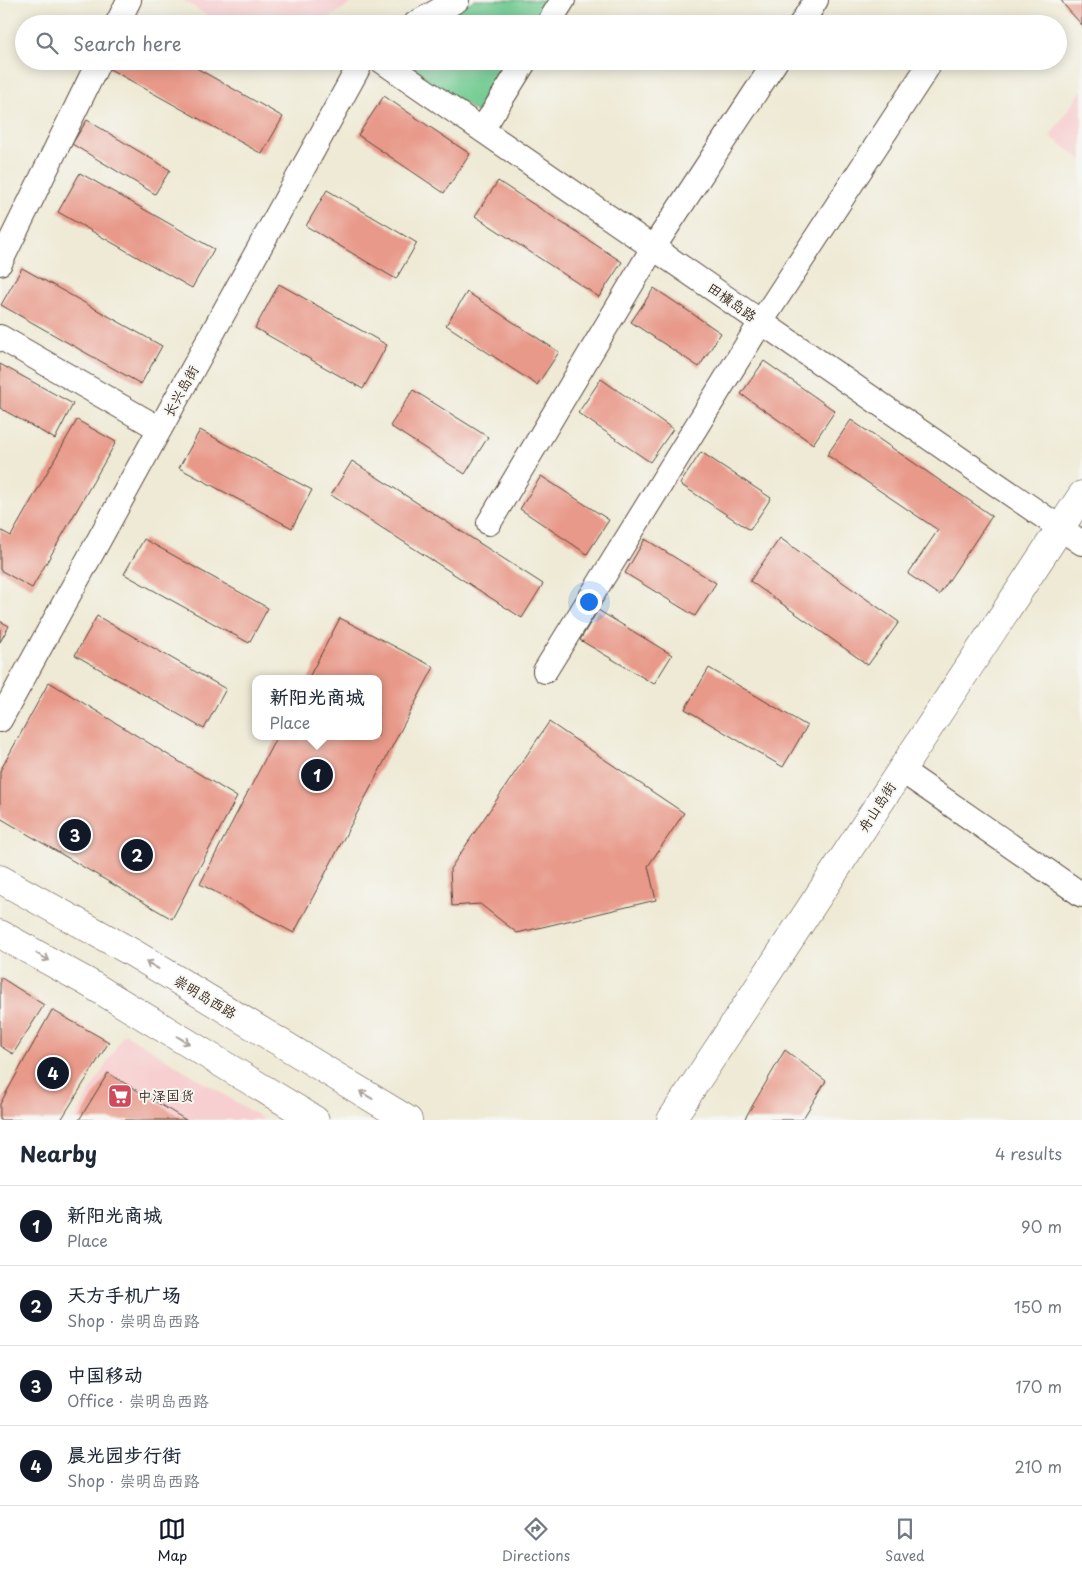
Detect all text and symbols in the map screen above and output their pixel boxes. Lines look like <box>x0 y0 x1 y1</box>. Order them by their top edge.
search box <box>15 15 1067 70</box>
icon: search <box>33 29 61 57</box>
text: Search here <box>73 29 182 57</box>
street label: 田横岛路 <box>703 277 761 326</box>
street label: 长兴岛街 <box>158 361 203 420</box>
your location <box>576 589 602 615</box>
popup <box>252 675 382 740</box>
text: 新阳光商城 <box>269 682 365 710</box>
text: Place <box>269 710 310 734</box>
pin: 1 <box>301 756 333 794</box>
street label: 舟山岛街 <box>853 778 901 836</box>
pin: 3 <box>59 816 91 854</box>
pin: 2 <box>121 836 153 874</box>
one-way arrow <box>35 952 50 962</box>
one-way arrow <box>146 959 160 969</box>
street label: 崇明岛西路 <box>170 970 241 1024</box>
one-way arrow <box>175 1035 189 1045</box>
pin: 4 <box>37 1054 69 1092</box>
supermarket icon: 中泽国货 <box>107 1083 133 1109</box>
place label: 中泽国货 <box>138 1085 194 1106</box>
one-way arrow <box>359 1089 373 1099</box>
text: Nearby <box>20 1137 97 1169</box>
text: 4 results <box>995 1141 1062 1165</box>
text: 新阳光商城 <box>67 1200 162 1228</box>
text: 1 <box>32 1214 40 1238</box>
text: 90 m <box>1021 1214 1062 1238</box>
text: Place <box>67 1228 108 1252</box>
text: 天方手机广场 <box>67 1280 181 1308</box>
text: 2 <box>30 1294 42 1318</box>
text: 150 m <box>1014 1294 1062 1318</box>
text: Shop · 崇明岛西路 <box>67 1308 200 1332</box>
text: 中国移动 <box>67 1360 143 1388</box>
text: 3 <box>31 1374 41 1398</box>
text: 170 m <box>1016 1374 1062 1398</box>
text: Office · 崇明岛西路 <box>67 1388 209 1412</box>
text: 晨光园步行街 <box>67 1440 181 1468</box>
text: 4 <box>31 1454 41 1478</box>
text: 210 m <box>1014 1454 1062 1478</box>
text: Shop · 崇明岛西路 <box>67 1468 200 1492</box>
tab: Map <box>157 1515 187 1566</box>
tab: Directions <box>502 1515 570 1566</box>
tab: Saved <box>885 1515 925 1566</box>

